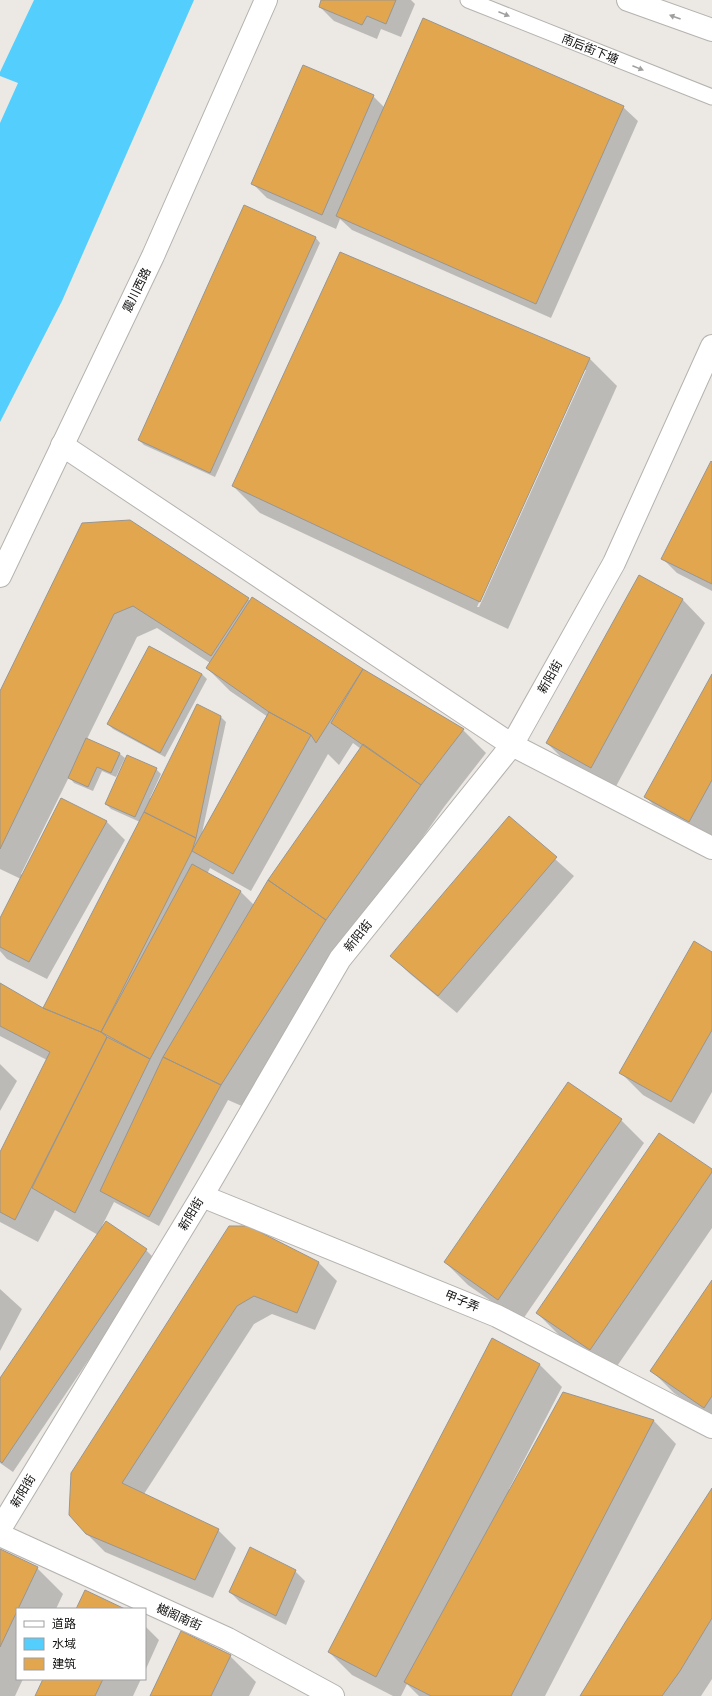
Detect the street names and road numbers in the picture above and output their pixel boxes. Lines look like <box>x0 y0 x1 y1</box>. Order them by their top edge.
street label: 南后街下塘 <box>560 31 620 67</box>
street label: 震川西路 <box>120 265 154 315</box>
street label: 新阳街 <box>535 658 565 696</box>
street label: 新阳街 <box>341 918 375 954</box>
street label: 新阳街 <box>176 1195 206 1233</box>
street label: 甲子弄 <box>443 1288 481 1314</box>
street label: 新阳街 <box>8 1472 38 1510</box>
street label: 樾阁南街 <box>154 1601 204 1633</box>

